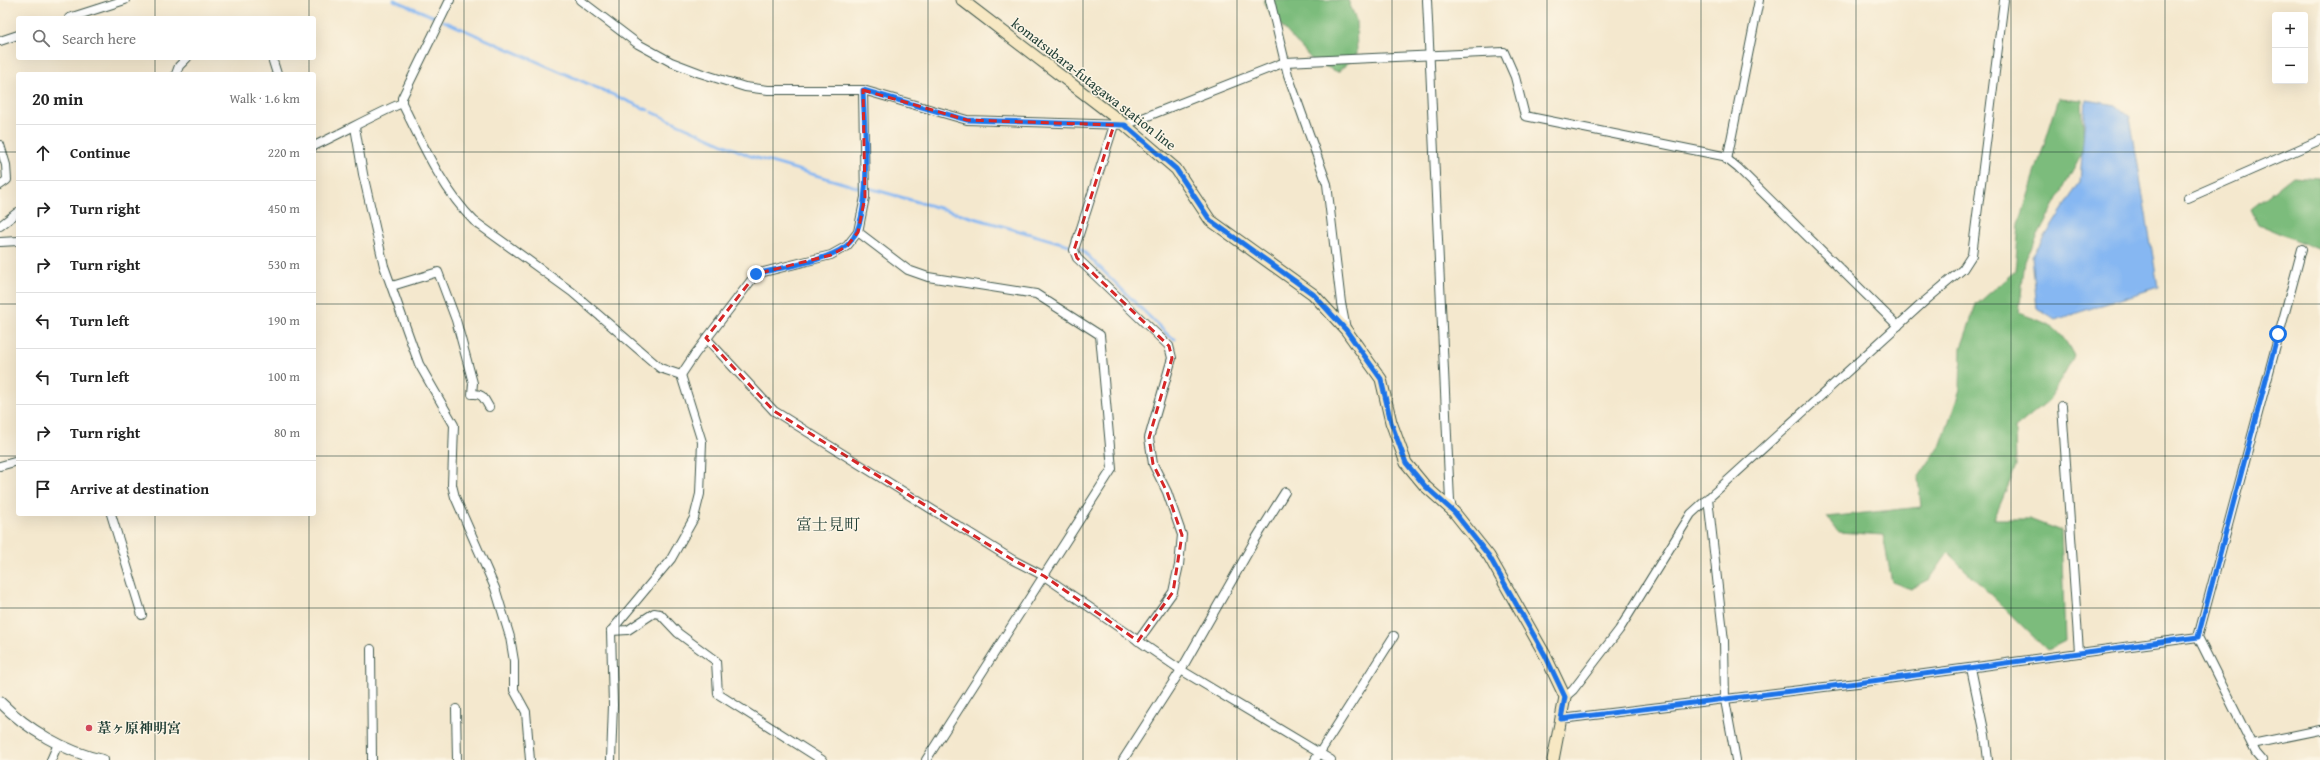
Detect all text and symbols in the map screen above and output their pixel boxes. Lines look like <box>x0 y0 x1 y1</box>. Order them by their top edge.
map controls <box>2272 12 2308 84</box>
button: + <box>2272 12 2308 48</box>
street label: komatsubara-futagawa station line <box>1008 13 1181 155</box>
search box <box>16 16 316 60</box>
icon: search <box>30 27 52 49</box>
text: Search here <box>62 28 136 49</box>
button: − <box>2272 48 2308 84</box>
text: 20 min <box>32 86 83 111</box>
text: Walk · 1.6 km <box>229 89 300 108</box>
icon: ahead <box>32 142 54 164</box>
text: Continue <box>70 142 131 163</box>
text: 220 m <box>268 143 300 162</box>
icon: right <box>32 198 54 220</box>
text: Turn right <box>70 198 141 219</box>
text: 450 m <box>268 199 300 218</box>
icon: right <box>32 254 54 276</box>
text: Turn right <box>70 254 141 275</box>
text: 530 m <box>268 255 300 274</box>
route end <box>747 265 765 283</box>
icon: left <box>32 310 54 332</box>
text: Turn left <box>70 310 129 331</box>
text: 190 m <box>268 311 300 330</box>
route start <box>2269 325 2287 343</box>
icon: left <box>32 366 54 388</box>
text: Turn left <box>70 366 129 387</box>
text: 100 m <box>268 367 300 386</box>
icon: right <box>32 422 54 444</box>
text: Turn right <box>70 422 141 443</box>
text: 80 m <box>274 423 300 442</box>
icon: arrive <box>32 478 54 500</box>
text: Arrive at destination <box>70 478 209 499</box>
district label: 富士見町 <box>796 512 860 536</box>
place label: 葦ヶ原神明宮 <box>97 718 181 738</box>
marker: 葦ヶ原神明宮 <box>84 723 94 733</box>

